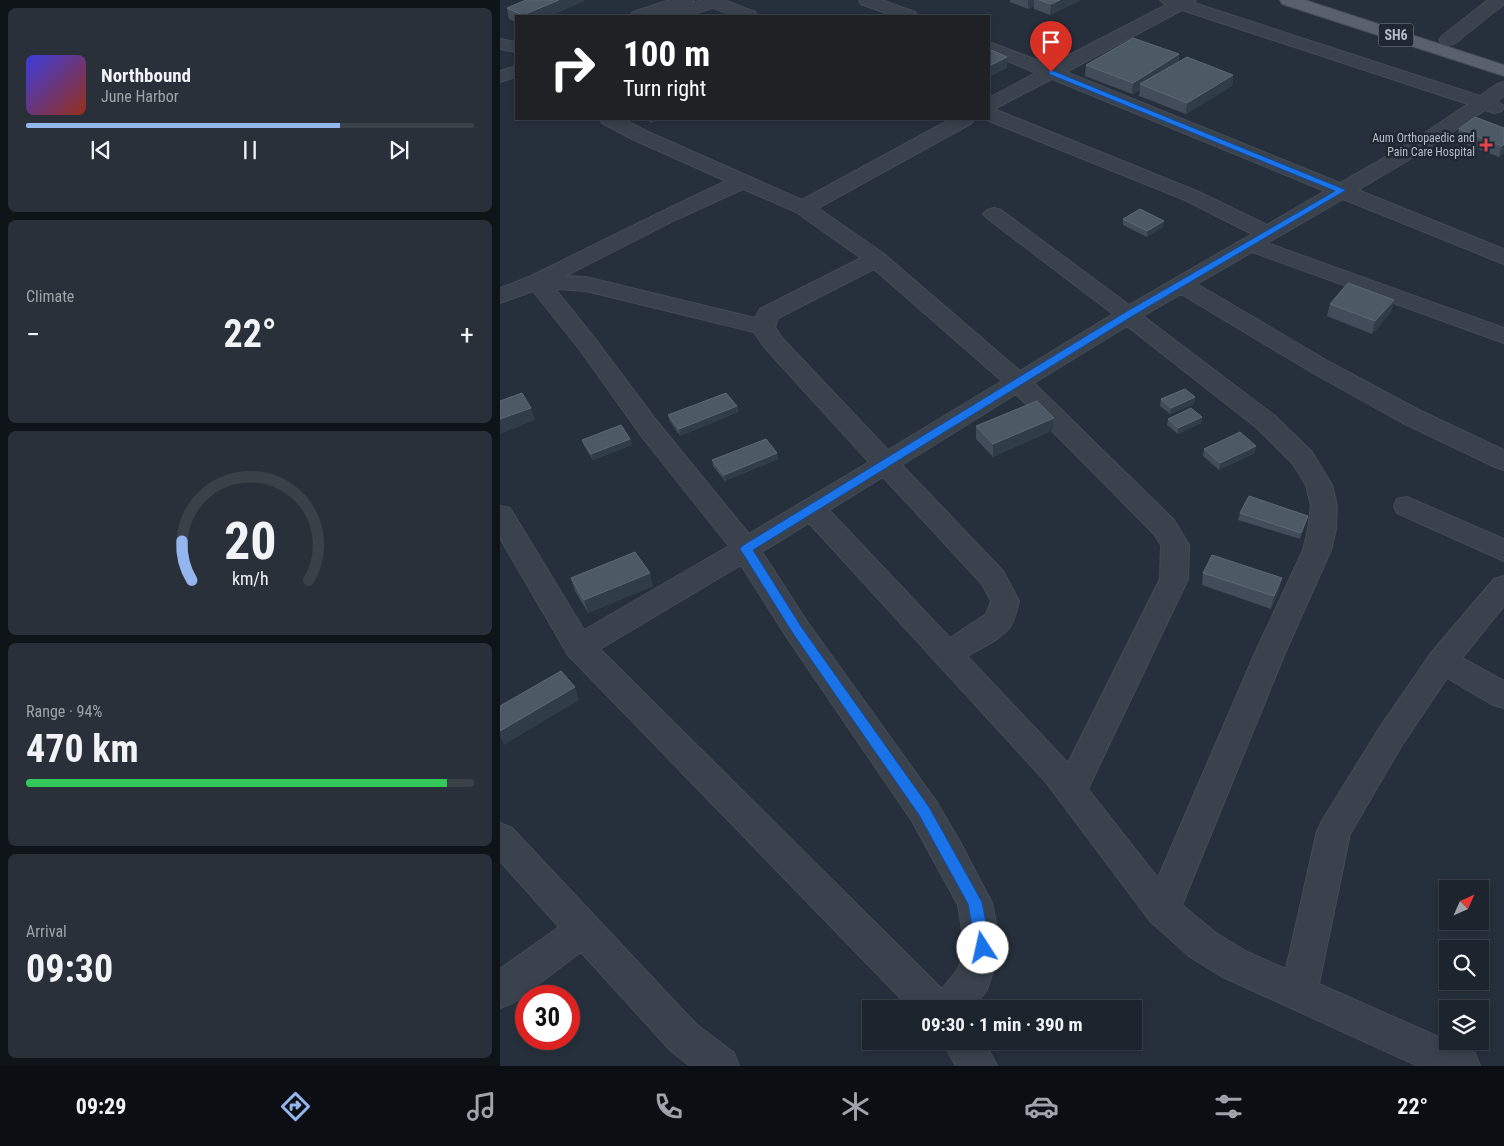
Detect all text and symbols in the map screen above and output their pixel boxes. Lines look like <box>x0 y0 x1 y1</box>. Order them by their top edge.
pin <box>1030 21 1072 72</box>
road number: SH6 <box>1378 24 1414 46</box>
icon: arrive <box>1037 28 1065 56</box>
text: 100 m <box>623 34 710 75</box>
icon: right <box>540 35 605 100</box>
text: Northbound <box>101 64 191 87</box>
text: Turn right <box>623 76 706 101</box>
text: June Harbor <box>101 87 179 106</box>
place label: Aum Orthopaedic and Pain Care Hospital <box>1372 131 1475 159</box>
icon: previous <box>87 136 115 164</box>
icon: pause <box>236 136 264 164</box>
icon: next <box>385 136 413 164</box>
marker: Aum Orthopaedic and Pain Care Hospital <box>1479 138 1493 152</box>
text: Climate <box>26 287 74 306</box>
text: 22° <box>223 312 277 356</box>
text: − <box>26 318 40 351</box>
text: + <box>460 318 474 351</box>
text: 20 <box>224 511 276 572</box>
text: km/h <box>232 568 268 589</box>
text: Range · 94% <box>26 702 102 721</box>
text: 470 km <box>26 727 139 771</box>
north arrow <box>1439 880 1489 930</box>
map controls <box>1439 880 1489 1050</box>
position arrow <box>956 921 1008 973</box>
text: Arrival <box>26 922 67 941</box>
button: search <box>1439 940 1489 990</box>
text: 09:30 <box>26 947 113 991</box>
speed limit sign: 30 <box>515 985 580 1050</box>
button: layers <box>1439 1000 1489 1050</box>
text: 09:30 · 1 min · 390 m <box>921 1013 1083 1036</box>
icon: directions <box>278 1089 313 1124</box>
icon: music <box>464 1089 499 1124</box>
icon: phone <box>651 1089 686 1124</box>
icon: climate <box>838 1089 873 1124</box>
icon: car <box>1024 1089 1059 1124</box>
icon: filters <box>1211 1089 1246 1124</box>
text: 09:29 <box>76 1094 126 1119</box>
text: 22° <box>1397 1094 1428 1119</box>

